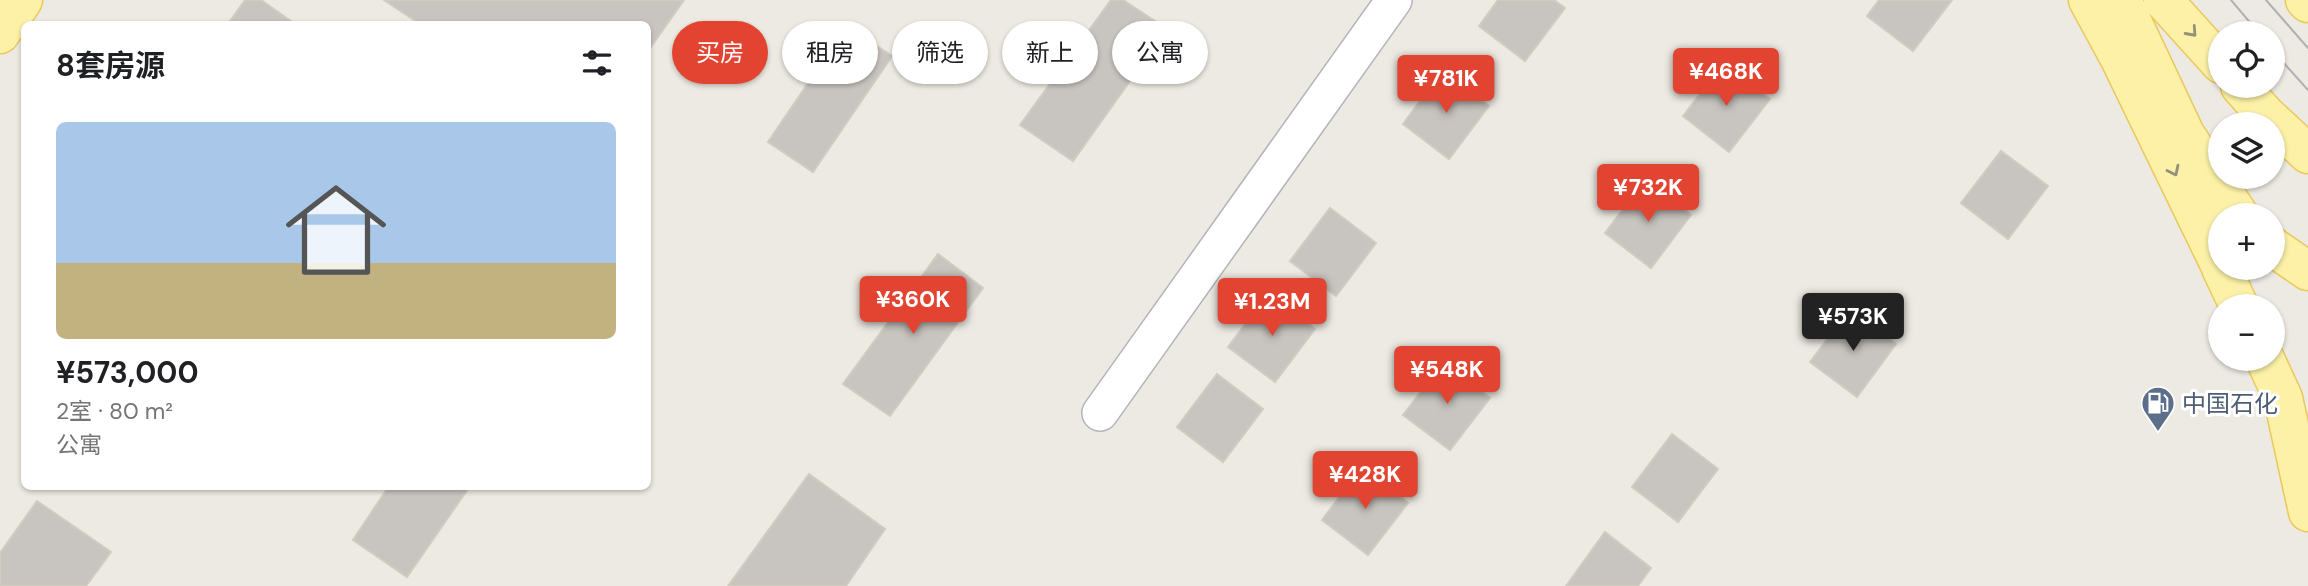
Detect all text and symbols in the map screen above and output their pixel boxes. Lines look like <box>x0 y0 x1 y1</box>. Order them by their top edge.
chip: 买房 <box>672 21 768 84</box>
chip: 租房 <box>782 21 878 84</box>
chip: 筛选 <box>892 21 988 84</box>
chip: 新上 <box>1002 21 1098 84</box>
chip: 公寓 <box>1112 21 1208 84</box>
map controls <box>2208 21 2285 371</box>
button: locate <box>2208 21 2285 98</box>
one-way arrow <box>2184 24 2196 37</box>
icon: filters <box>578 44 616 82</box>
text: 8套房源 <box>56 46 165 85</box>
pin: ¥468K <box>1677 48 1775 108</box>
pin: ¥781K <box>1397 55 1495 115</box>
text: ¥468K <box>1689 56 1763 86</box>
text: ¥781K <box>1413 63 1479 93</box>
button: layers <box>2208 112 2285 189</box>
pin: ¥732K <box>1599 164 1697 224</box>
one-way arrow <box>2166 164 2180 176</box>
icon: home <box>273 167 399 293</box>
text: ¥732K <box>1613 172 1683 202</box>
button: + <box>2208 203 2285 280</box>
pin: ¥360K <box>864 276 962 336</box>
pin: ¥1.23M <box>1215 278 1329 338</box>
text: ¥360K <box>876 284 950 314</box>
text: ¥1.23M <box>1234 286 1310 316</box>
pin: ¥573K <box>1804 294 1902 353</box>
button: − <box>2208 294 2285 371</box>
text: ¥573K <box>1818 301 1888 331</box>
pin: ¥548K <box>1398 346 1496 406</box>
text: ¥573,000 <box>56 353 199 392</box>
text: ¥548K <box>1410 354 1484 384</box>
fuel station icon: 中国石化 <box>2139 384 2177 433</box>
place label: 中国石化 <box>2182 388 2278 419</box>
text: 2室 · 80 m² <box>56 396 173 426</box>
text: 公寓 <box>56 430 102 460</box>
pin: ¥428K <box>1316 452 1414 511</box>
text: ¥428K <box>1329 459 1401 489</box>

